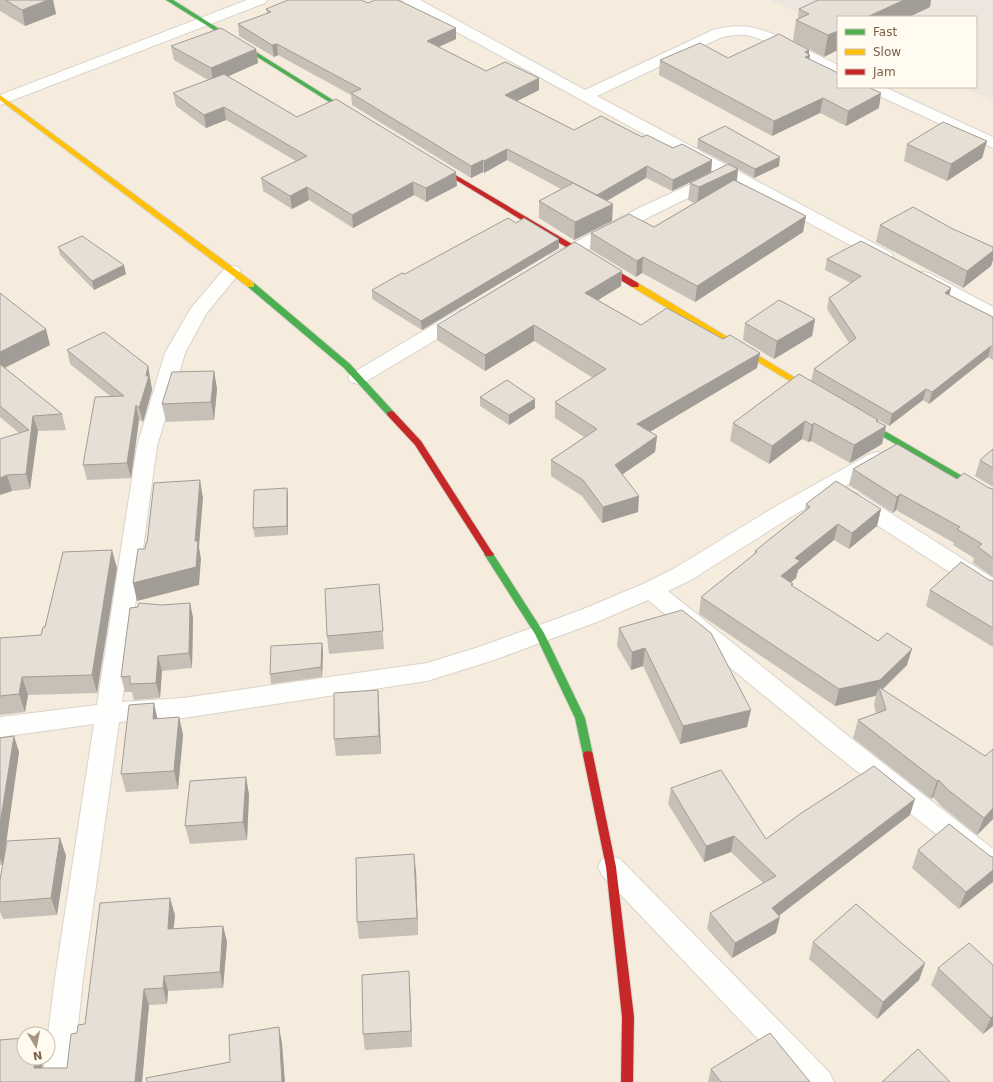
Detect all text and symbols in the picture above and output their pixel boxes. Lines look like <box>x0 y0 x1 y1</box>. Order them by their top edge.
legend <box>837 16 977 88</box>
text: Fast <box>873 25 897 39</box>
text: Slow <box>873 45 901 59</box>
text: Jam <box>872 65 896 79</box>
north arrow <box>16 1026 56 1066</box>
text: N <box>32 1048 43 1063</box>

